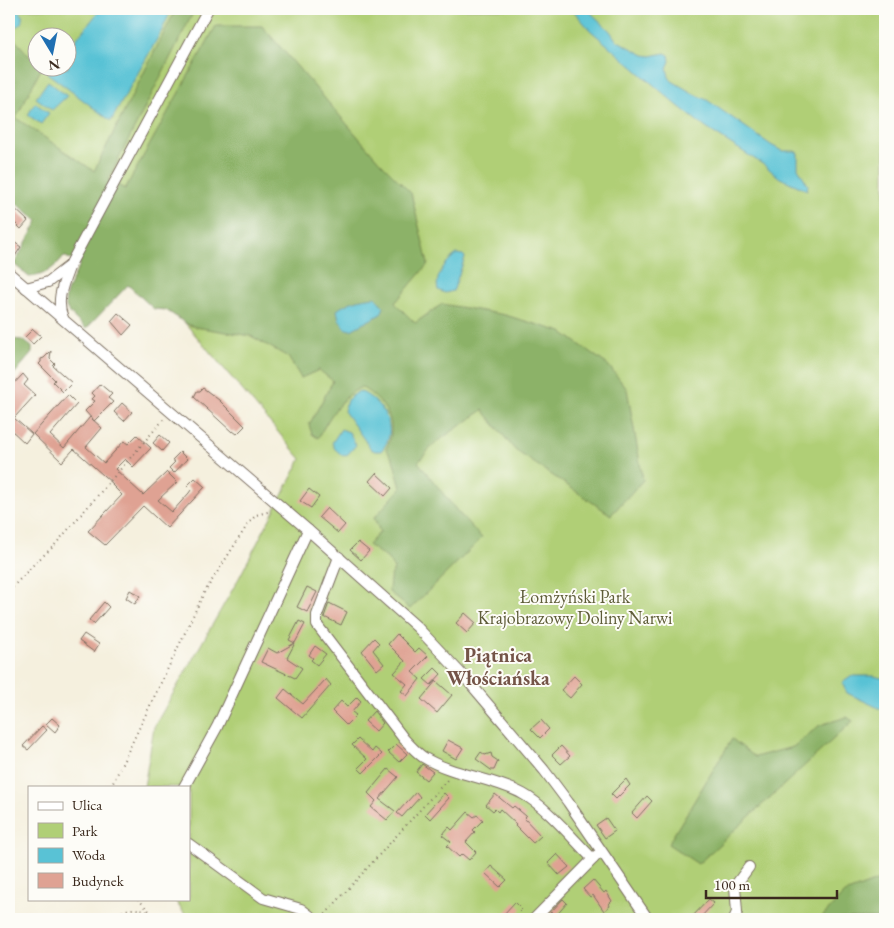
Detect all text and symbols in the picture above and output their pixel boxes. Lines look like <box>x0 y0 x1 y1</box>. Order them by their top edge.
north arrow <box>28 28 78 78</box>
text: N <box>46 55 61 75</box>
park label: Łomżyński Park Krajobrazowy Doliny Narwi <box>478 585 673 629</box>
district label: Piątnica Włościańska <box>446 642 550 691</box>
legend <box>28 786 190 900</box>
text: Ulica <box>72 795 102 814</box>
text: Park <box>72 821 99 840</box>
text: Woda <box>72 845 105 864</box>
scale bar <box>706 868 838 900</box>
text: Budynek <box>72 871 125 890</box>
text: 100 m <box>714 875 751 894</box>

